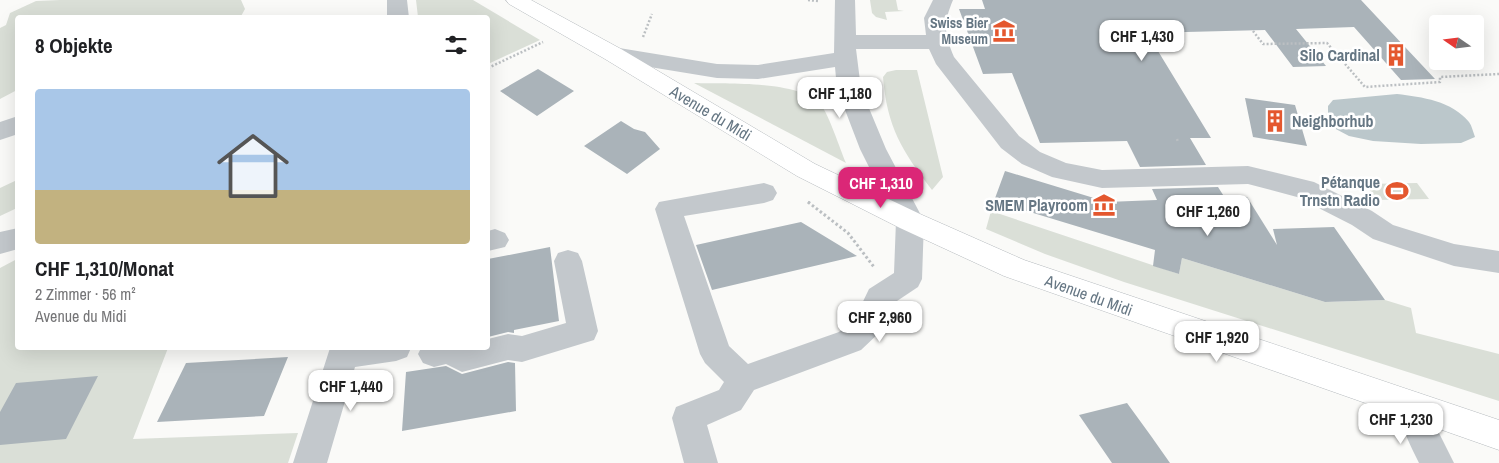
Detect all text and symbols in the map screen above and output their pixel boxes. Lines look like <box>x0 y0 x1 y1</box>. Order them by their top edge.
place label: Swiss Bier Museum <box>930 14 989 48</box>
north arrow <box>1429 15 1484 70</box>
map controls <box>1429 15 1484 70</box>
museum icon: Swiss Bier Museum <box>991 18 1017 44</box>
pin: CHF 1,430 <box>1085 20 1199 62</box>
text: CHF 1,430 <box>1110 25 1174 47</box>
text: 8 Objekte <box>35 31 113 60</box>
icon: filters <box>442 31 470 59</box>
building icon: Silo Cardinal <box>1383 42 1409 68</box>
place label: Silo Cardinal <box>1300 44 1380 66</box>
pin: CHF 1,180 <box>783 76 897 119</box>
street label: Avenue du Midi <box>665 79 756 146</box>
text: CHF 1,180 <box>808 82 872 104</box>
building icon: Neighborhub <box>1262 108 1288 134</box>
place label: Neighborhub <box>1292 110 1374 132</box>
icon: home <box>208 121 298 211</box>
pin: CHF 1,310 <box>824 166 938 209</box>
place label: Pétanque Trnstn Radio <box>1300 171 1380 211</box>
text: CHF 1,310 <box>849 172 913 194</box>
sports icon: Pétanque Trnstn Radio <box>1384 178 1410 204</box>
museum icon: SMEM Playroom <box>1091 192 1117 218</box>
place label: SMEM Playroom <box>985 194 1088 216</box>
pin: CHF 1,260 <box>1151 194 1265 237</box>
text: CHF 1,260 <box>1176 200 1240 222</box>
text: CHF 1,310/Monat <box>35 254 174 283</box>
street label: Avenue du Midi <box>1041 269 1136 321</box>
text: 2 Zimmer · 56 m² <box>35 283 136 305</box>
pin: CHF 2,960 <box>823 300 937 343</box>
text: Avenue du Midi <box>35 305 127 327</box>
text: CHF 2,960 <box>848 306 912 328</box>
pin: CHF 1,920 <box>1160 320 1274 363</box>
text: CHF 1,920 <box>1185 326 1249 348</box>
pin: CHF 1,440 <box>294 370 408 412</box>
text: CHF 1,440 <box>319 375 383 397</box>
pin: CHF 1,230 <box>1344 402 1458 445</box>
text: CHF 1,230 <box>1369 408 1433 430</box>

